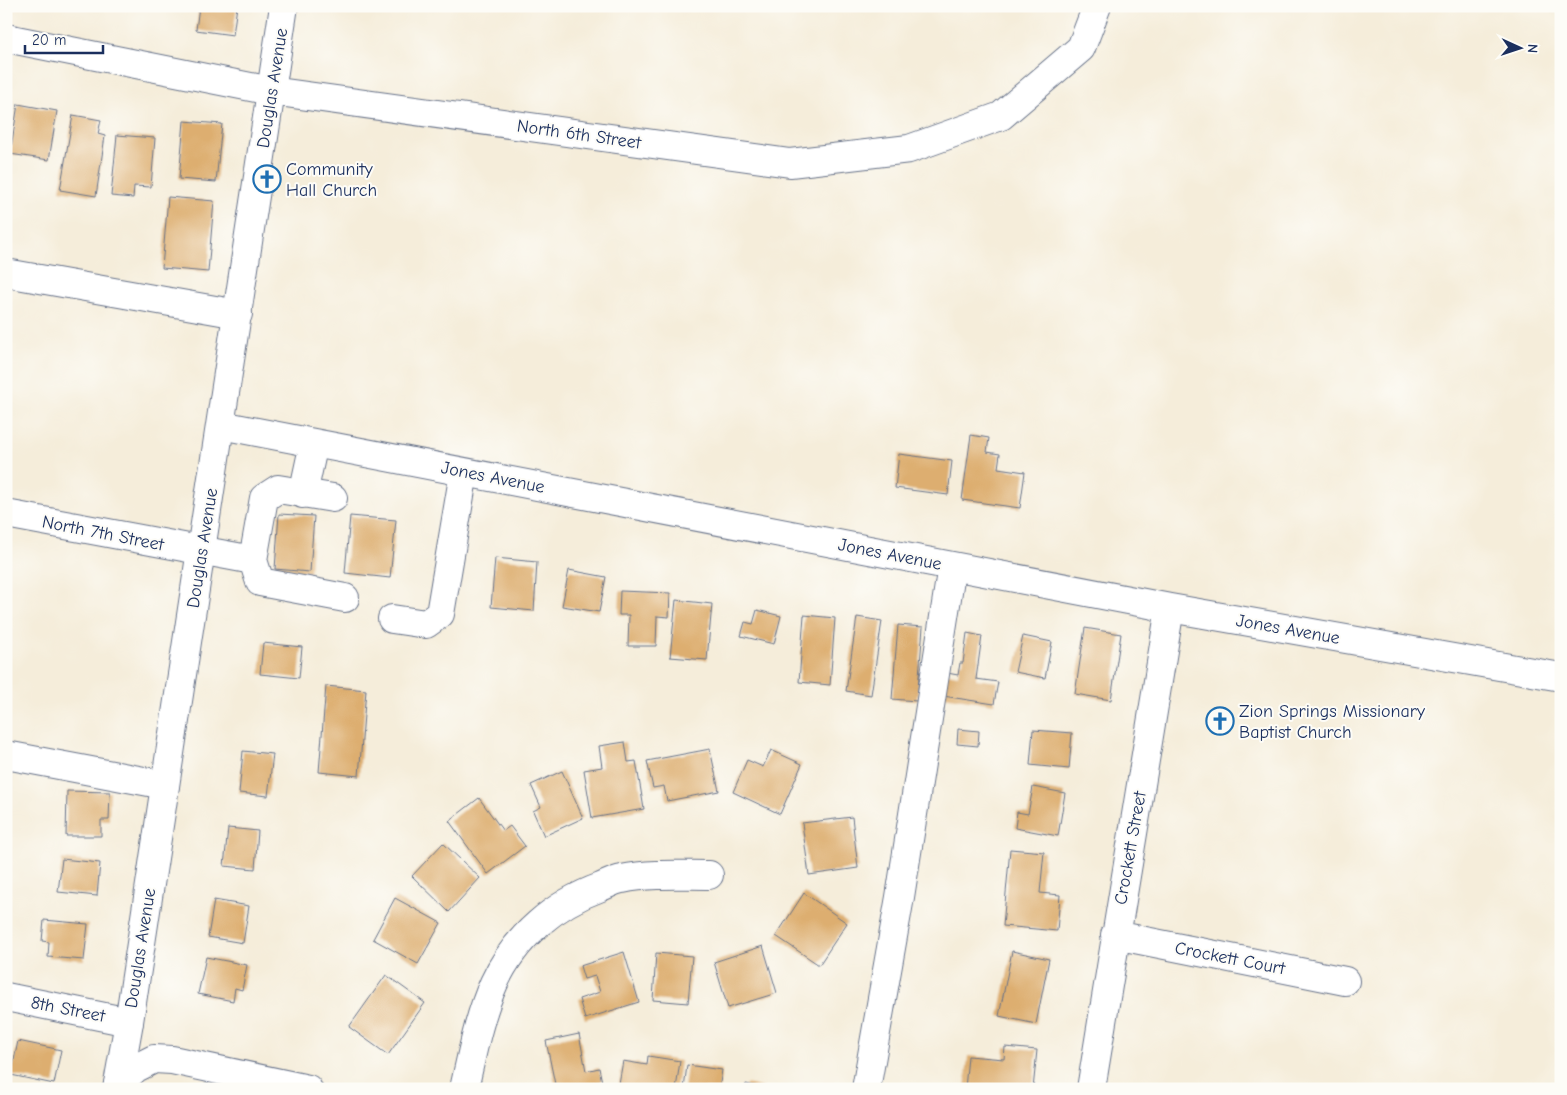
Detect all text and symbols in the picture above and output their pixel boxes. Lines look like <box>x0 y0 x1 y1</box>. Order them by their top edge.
scale bar <box>25 22 102 54</box>
north arrow <box>1494 22 1544 72</box>
street label: Douglas Avenue <box>253 27 292 150</box>
text: 20 m <box>32 31 66 49</box>
text: N <box>1524 44 1541 54</box>
street label: North 6th Street <box>516 115 643 154</box>
place label: Community Hall Church <box>286 159 377 201</box>
church icon: Community Hall Church <box>252 164 282 194</box>
street label: Jones Avenue <box>439 457 546 498</box>
street label: Douglas Avenue <box>183 487 222 610</box>
street label: North 7th Street <box>40 511 166 556</box>
street label: Jones Avenue <box>836 534 943 575</box>
street label: Jones Avenue <box>1234 610 1341 649</box>
place label: Zion Springs Missionary Baptist Church <box>1239 701 1426 743</box>
church icon: Zion Springs Missionary Baptist Church <box>1205 706 1235 736</box>
street label: Crockett Street <box>1110 789 1151 906</box>
street label: Douglas Avenue <box>121 887 160 1010</box>
street label: Crockett Court <box>1173 938 1288 980</box>
street label: 8th Street <box>29 992 108 1027</box>

